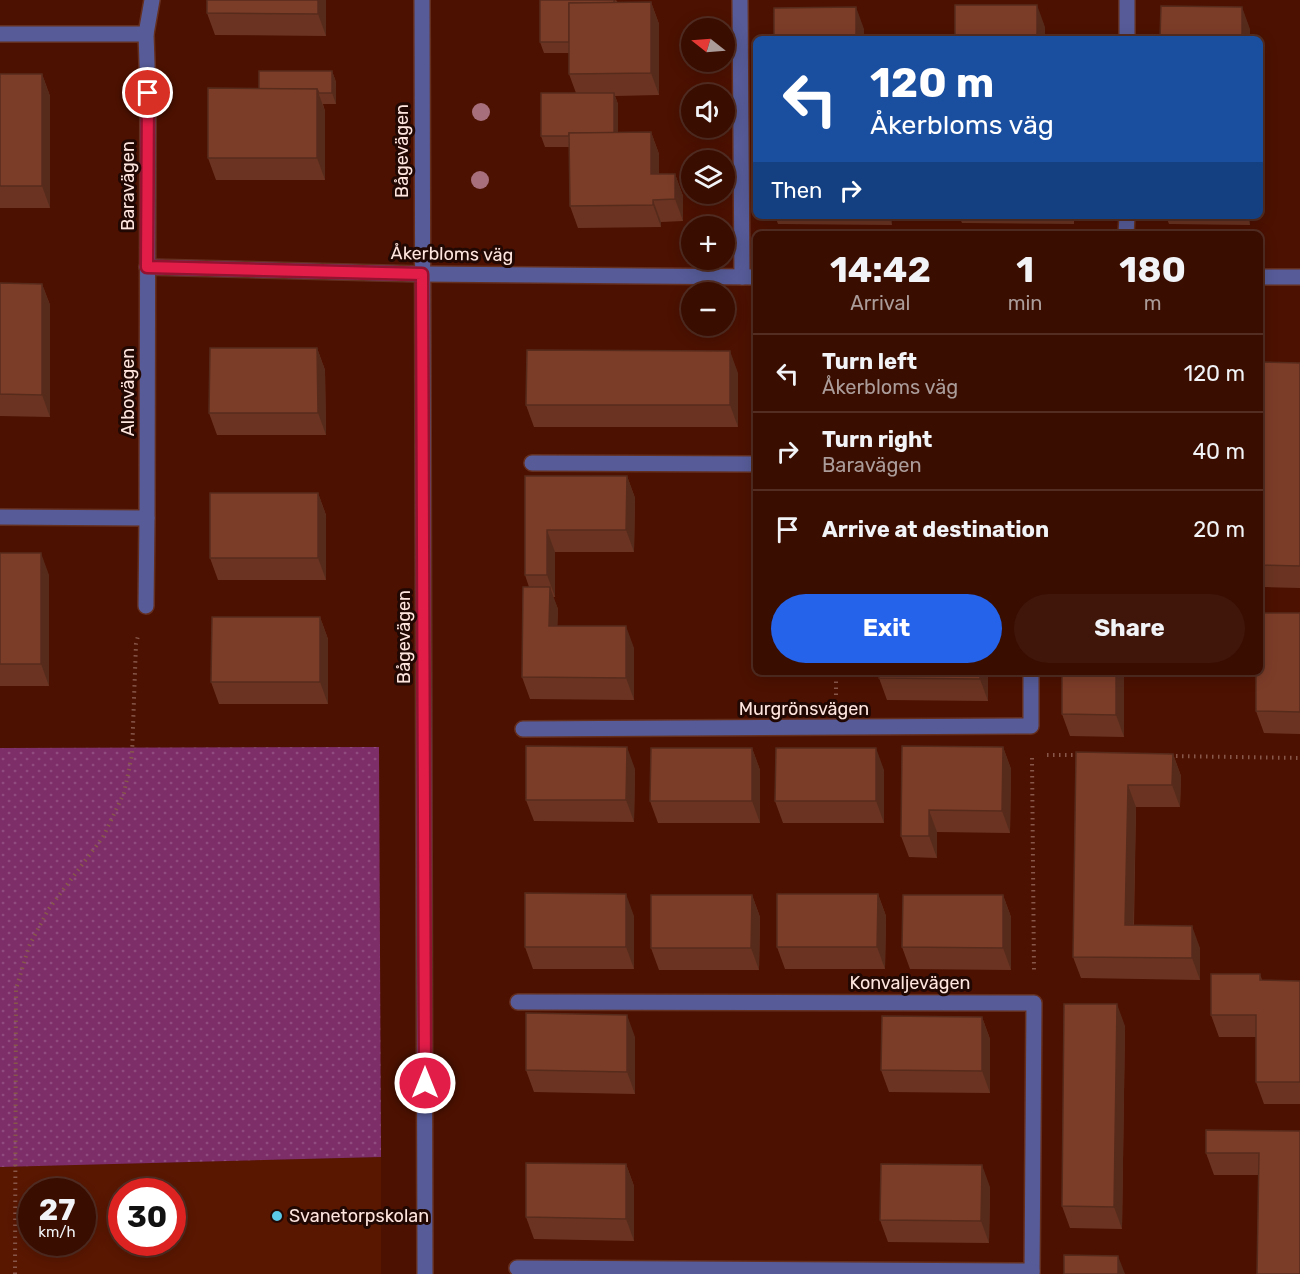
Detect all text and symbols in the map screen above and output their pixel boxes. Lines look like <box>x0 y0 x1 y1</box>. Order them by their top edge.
north arrow <box>681 18 735 72</box>
map controls <box>681 18 735 336</box>
text: 120 m <box>870 58 994 108</box>
icon: left <box>771 60 849 138</box>
pin <box>122 67 173 118</box>
icon: arrive <box>131 76 164 109</box>
button: sound <box>681 84 735 138</box>
street label: Bågevägen <box>391 104 413 198</box>
text: Åkerbloms väg <box>870 109 1054 141</box>
street label: Baravägen <box>117 141 139 231</box>
button: layers <box>681 150 735 204</box>
icon: right <box>834 174 867 207</box>
text: Then <box>771 177 822 204</box>
button: + <box>681 216 735 270</box>
street label: Åkerbloms väg <box>390 242 514 266</box>
text: 14:42 <box>830 248 931 291</box>
text: 1 <box>1016 248 1034 291</box>
text: 180 <box>1119 248 1186 291</box>
button: − <box>681 282 735 336</box>
text: Arrival <box>850 291 910 315</box>
text: min <box>1008 291 1042 315</box>
text: m <box>1144 291 1162 315</box>
street label: Albovägen <box>117 348 139 436</box>
text: Turn left <box>822 348 917 375</box>
icon: left <box>771 357 804 390</box>
text: 120 m <box>1184 360 1245 387</box>
text: Åkerbloms väg <box>822 375 958 399</box>
text: Turn right <box>822 426 932 453</box>
icon: right <box>771 435 804 468</box>
text: 40 m <box>1192 438 1245 465</box>
text: Baravägen <box>822 453 922 477</box>
icon: arrive <box>771 513 804 546</box>
text: Arrive at destination <box>822 516 1049 543</box>
text: 20 m <box>1193 516 1245 543</box>
street label: Bågevägen <box>393 590 415 684</box>
button: Exit <box>771 594 1002 663</box>
button: Share <box>1014 594 1245 663</box>
street label: Murgrönsvägen <box>739 698 869 720</box>
street label: Konvaljevägen <box>850 972 970 994</box>
position arrow <box>393 1051 457 1115</box>
speed limit sign: 30 <box>108 1178 186 1256</box>
text: 27 <box>39 1192 75 1228</box>
place label: Svanetorpskolan <box>289 1205 429 1227</box>
marker: Svanetorpskolan <box>270 1209 284 1223</box>
text: km/h <box>38 1223 76 1241</box>

